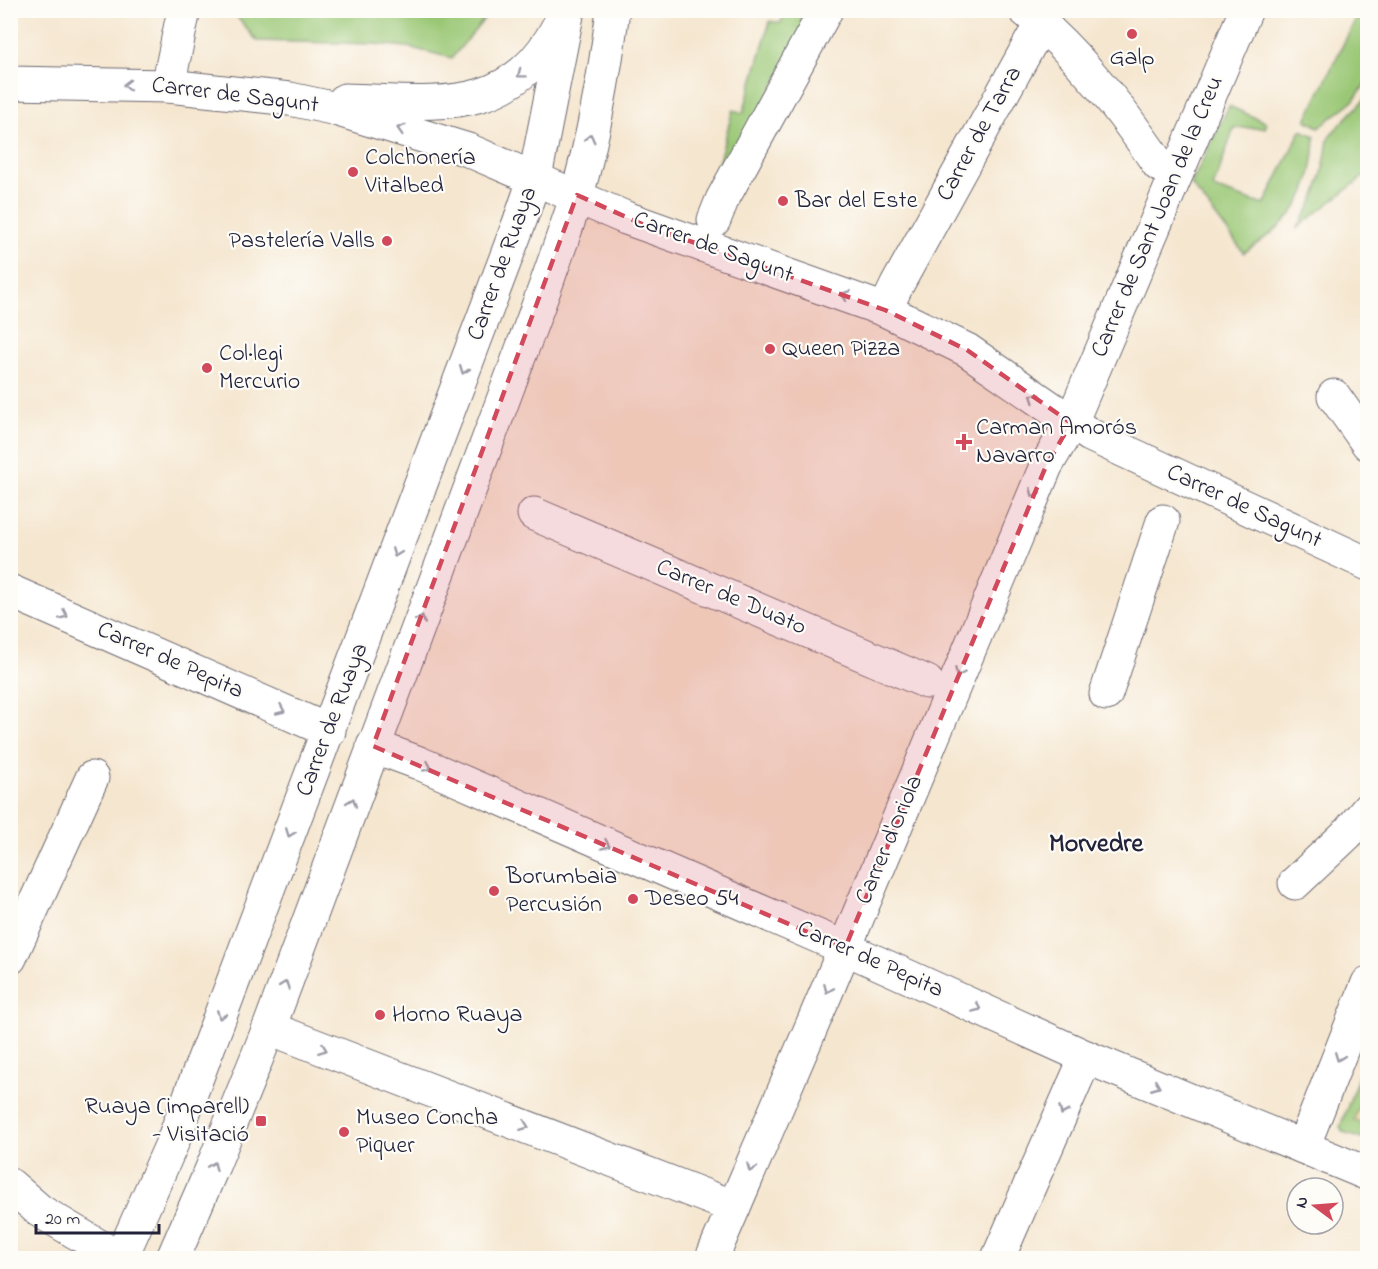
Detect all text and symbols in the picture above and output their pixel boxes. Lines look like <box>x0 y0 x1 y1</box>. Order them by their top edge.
marker: Galp <box>1125 27 1139 41</box>
place label: Galp <box>1109 41 1155 76</box>
street label: Carrer de Tarra <box>928 60 1032 208</box>
one-way arrow <box>516 67 527 78</box>
street label: Carrer de Sagunt <box>149 68 321 124</box>
street label: Carrer de Sant Joan de la Creu <box>1083 71 1233 363</box>
one-way arrow <box>122 79 131 91</box>
one-way arrow <box>396 124 407 136</box>
one-way arrow <box>583 133 596 143</box>
place label: Colchonería Vitalbed <box>364 141 476 204</box>
marker: Colchonería Vitalbed <box>346 165 360 179</box>
street label: Carrer de Ruaya <box>459 182 548 346</box>
place label: Bar del Este <box>794 184 918 219</box>
marker: Bar del Este <box>776 194 790 208</box>
street label: Carrer de Sagunt <box>628 203 798 293</box>
place label: Pastelería Valls <box>229 224 375 259</box>
marker: Pastelería Valls <box>380 234 394 248</box>
one-way arrow <box>840 290 851 303</box>
place label: Queen Pizza <box>782 332 900 367</box>
place label: Col·legi Mercurio <box>219 337 300 400</box>
marker: Queen Pizza <box>763 342 777 356</box>
marker: Col·legi Mercurio <box>200 361 214 375</box>
one-way arrow <box>459 364 472 375</box>
one-way arrow <box>1030 393 1041 404</box>
place label: Carman Amorós Navarro <box>976 411 1137 474</box>
marker: Carman Amorós Navarro <box>957 435 971 449</box>
street label: Carrer de Sagunt <box>1160 456 1328 558</box>
one-way arrow <box>1029 487 1041 498</box>
one-way arrow <box>391 546 403 557</box>
street label: Carrer de Duato <box>650 551 812 645</box>
one-way arrow <box>58 608 69 620</box>
street label: Carrer de Pepita <box>91 613 249 709</box>
one-way arrow <box>413 615 426 625</box>
street label: Carrer de Ruaya <box>288 638 379 802</box>
one-way arrow <box>954 667 966 678</box>
one-way arrow <box>275 703 286 715</box>
one-way arrow <box>421 760 432 772</box>
street label: Carrer d'Oriola <box>847 770 933 910</box>
one-way arrow <box>345 797 358 808</box>
district label: Morvedre <box>1049 826 1144 864</box>
one-way arrow <box>285 827 297 838</box>
one-way arrow <box>600 838 611 850</box>
place label: Borumbaia Percusión <box>505 860 617 923</box>
place label: Deseo 54 <box>644 882 739 917</box>
marker: Borumbaia Percusión <box>487 884 501 898</box>
marker: Deseo 54 <box>626 892 640 906</box>
street label: Carrer de Pepita <box>791 912 949 1008</box>
one-way arrow <box>277 980 290 991</box>
one-way arrow <box>823 983 835 994</box>
place label: Horno Ruaya <box>392 998 522 1034</box>
one-way arrow <box>971 1001 982 1013</box>
marker: Horno Ruaya <box>373 1008 387 1022</box>
one-way arrow <box>215 1010 228 1020</box>
one-way arrow <box>317 1041 328 1054</box>
one-way arrow <box>1333 1051 1346 1062</box>
one-way arrow <box>1149 1079 1160 1091</box>
place label: Ruaya (imparell) - Visitació <box>84 1090 249 1153</box>
place label: Museo Concha Piquer <box>356 1101 498 1164</box>
one-way arrow <box>1058 1105 1070 1116</box>
marker: Ruaya (imparell) - Visitació <box>254 1114 268 1128</box>
one-way arrow <box>519 1119 530 1131</box>
marker: Museo Concha Piquer <box>337 1125 351 1139</box>
one-way arrow <box>206 1162 218 1173</box>
one-way arrow <box>746 1162 758 1173</box>
north arrow <box>1285 1176 1345 1236</box>
text: N <box>1289 1194 1316 1211</box>
scale bar <box>36 1197 159 1235</box>
text: 20 m <box>45 1207 80 1233</box>

